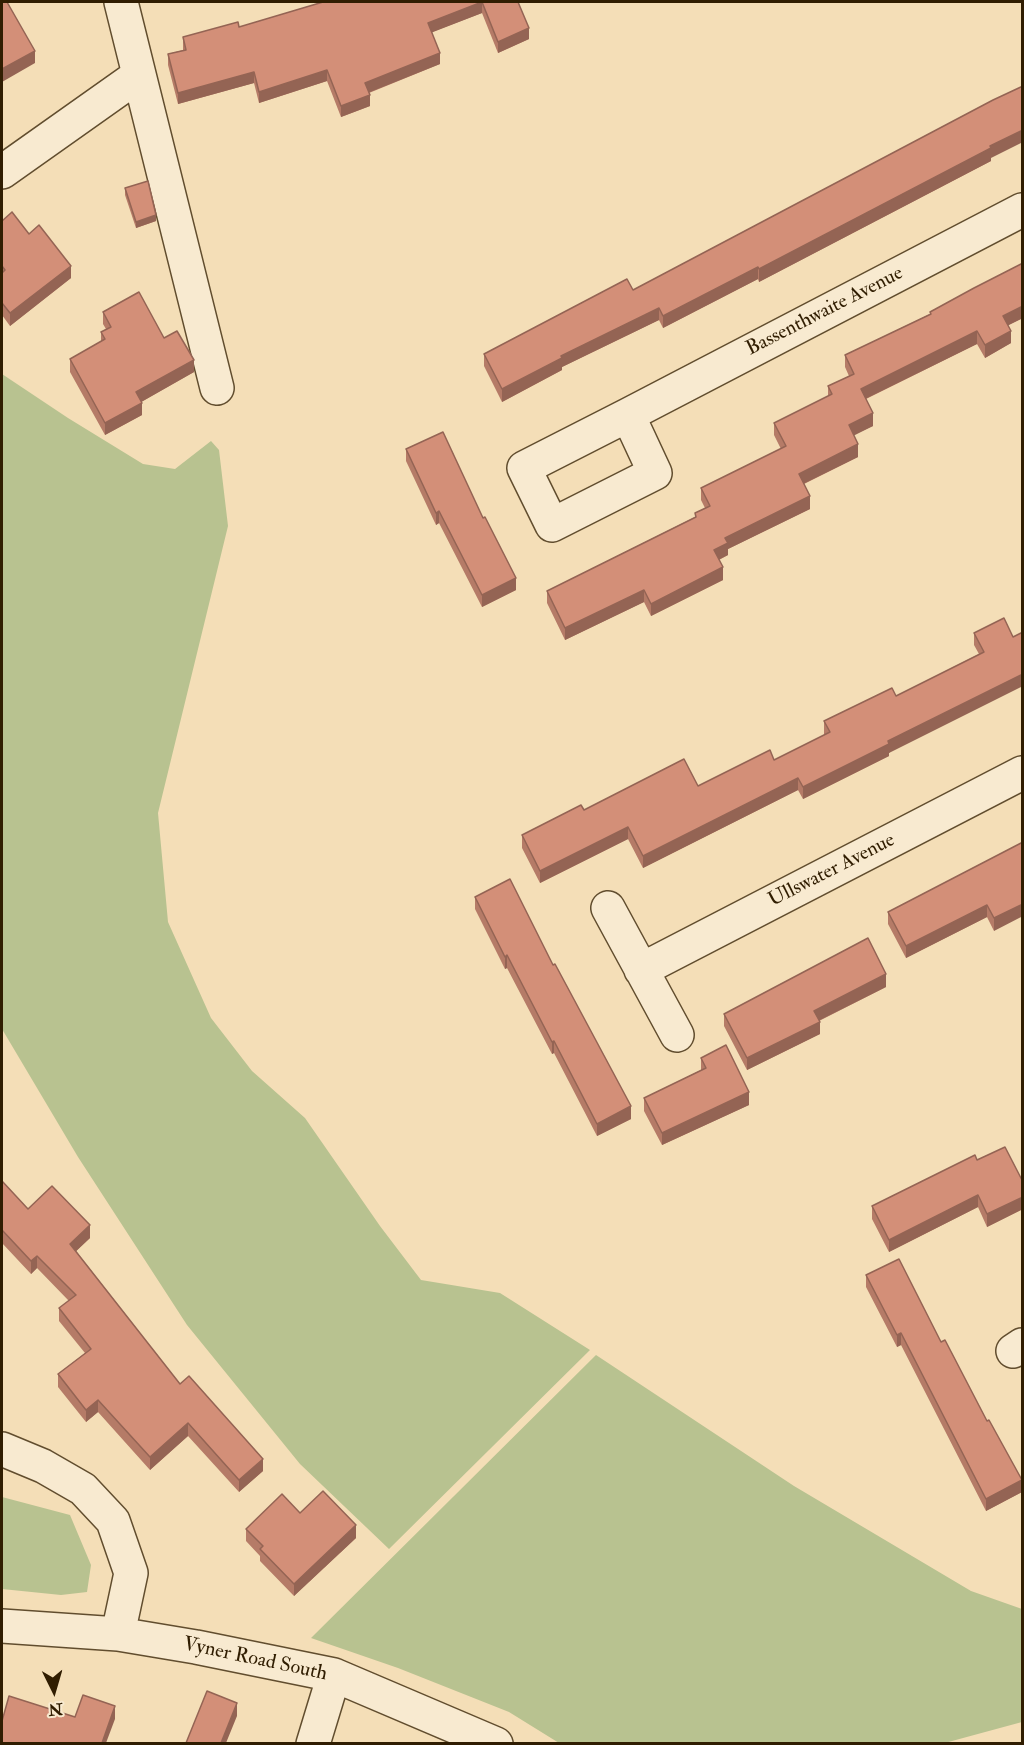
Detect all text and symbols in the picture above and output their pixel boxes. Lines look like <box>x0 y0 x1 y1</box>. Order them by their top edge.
street label: Bassenthwaite Avenue <box>742 262 908 362</box>
street label: Ullswater Avenue <box>765 829 899 913</box>
street label: Vyner Road South <box>181 1633 329 1687</box>
north arrow <box>24 1661 84 1721</box>
text: N <box>48 1698 64 1720</box>

